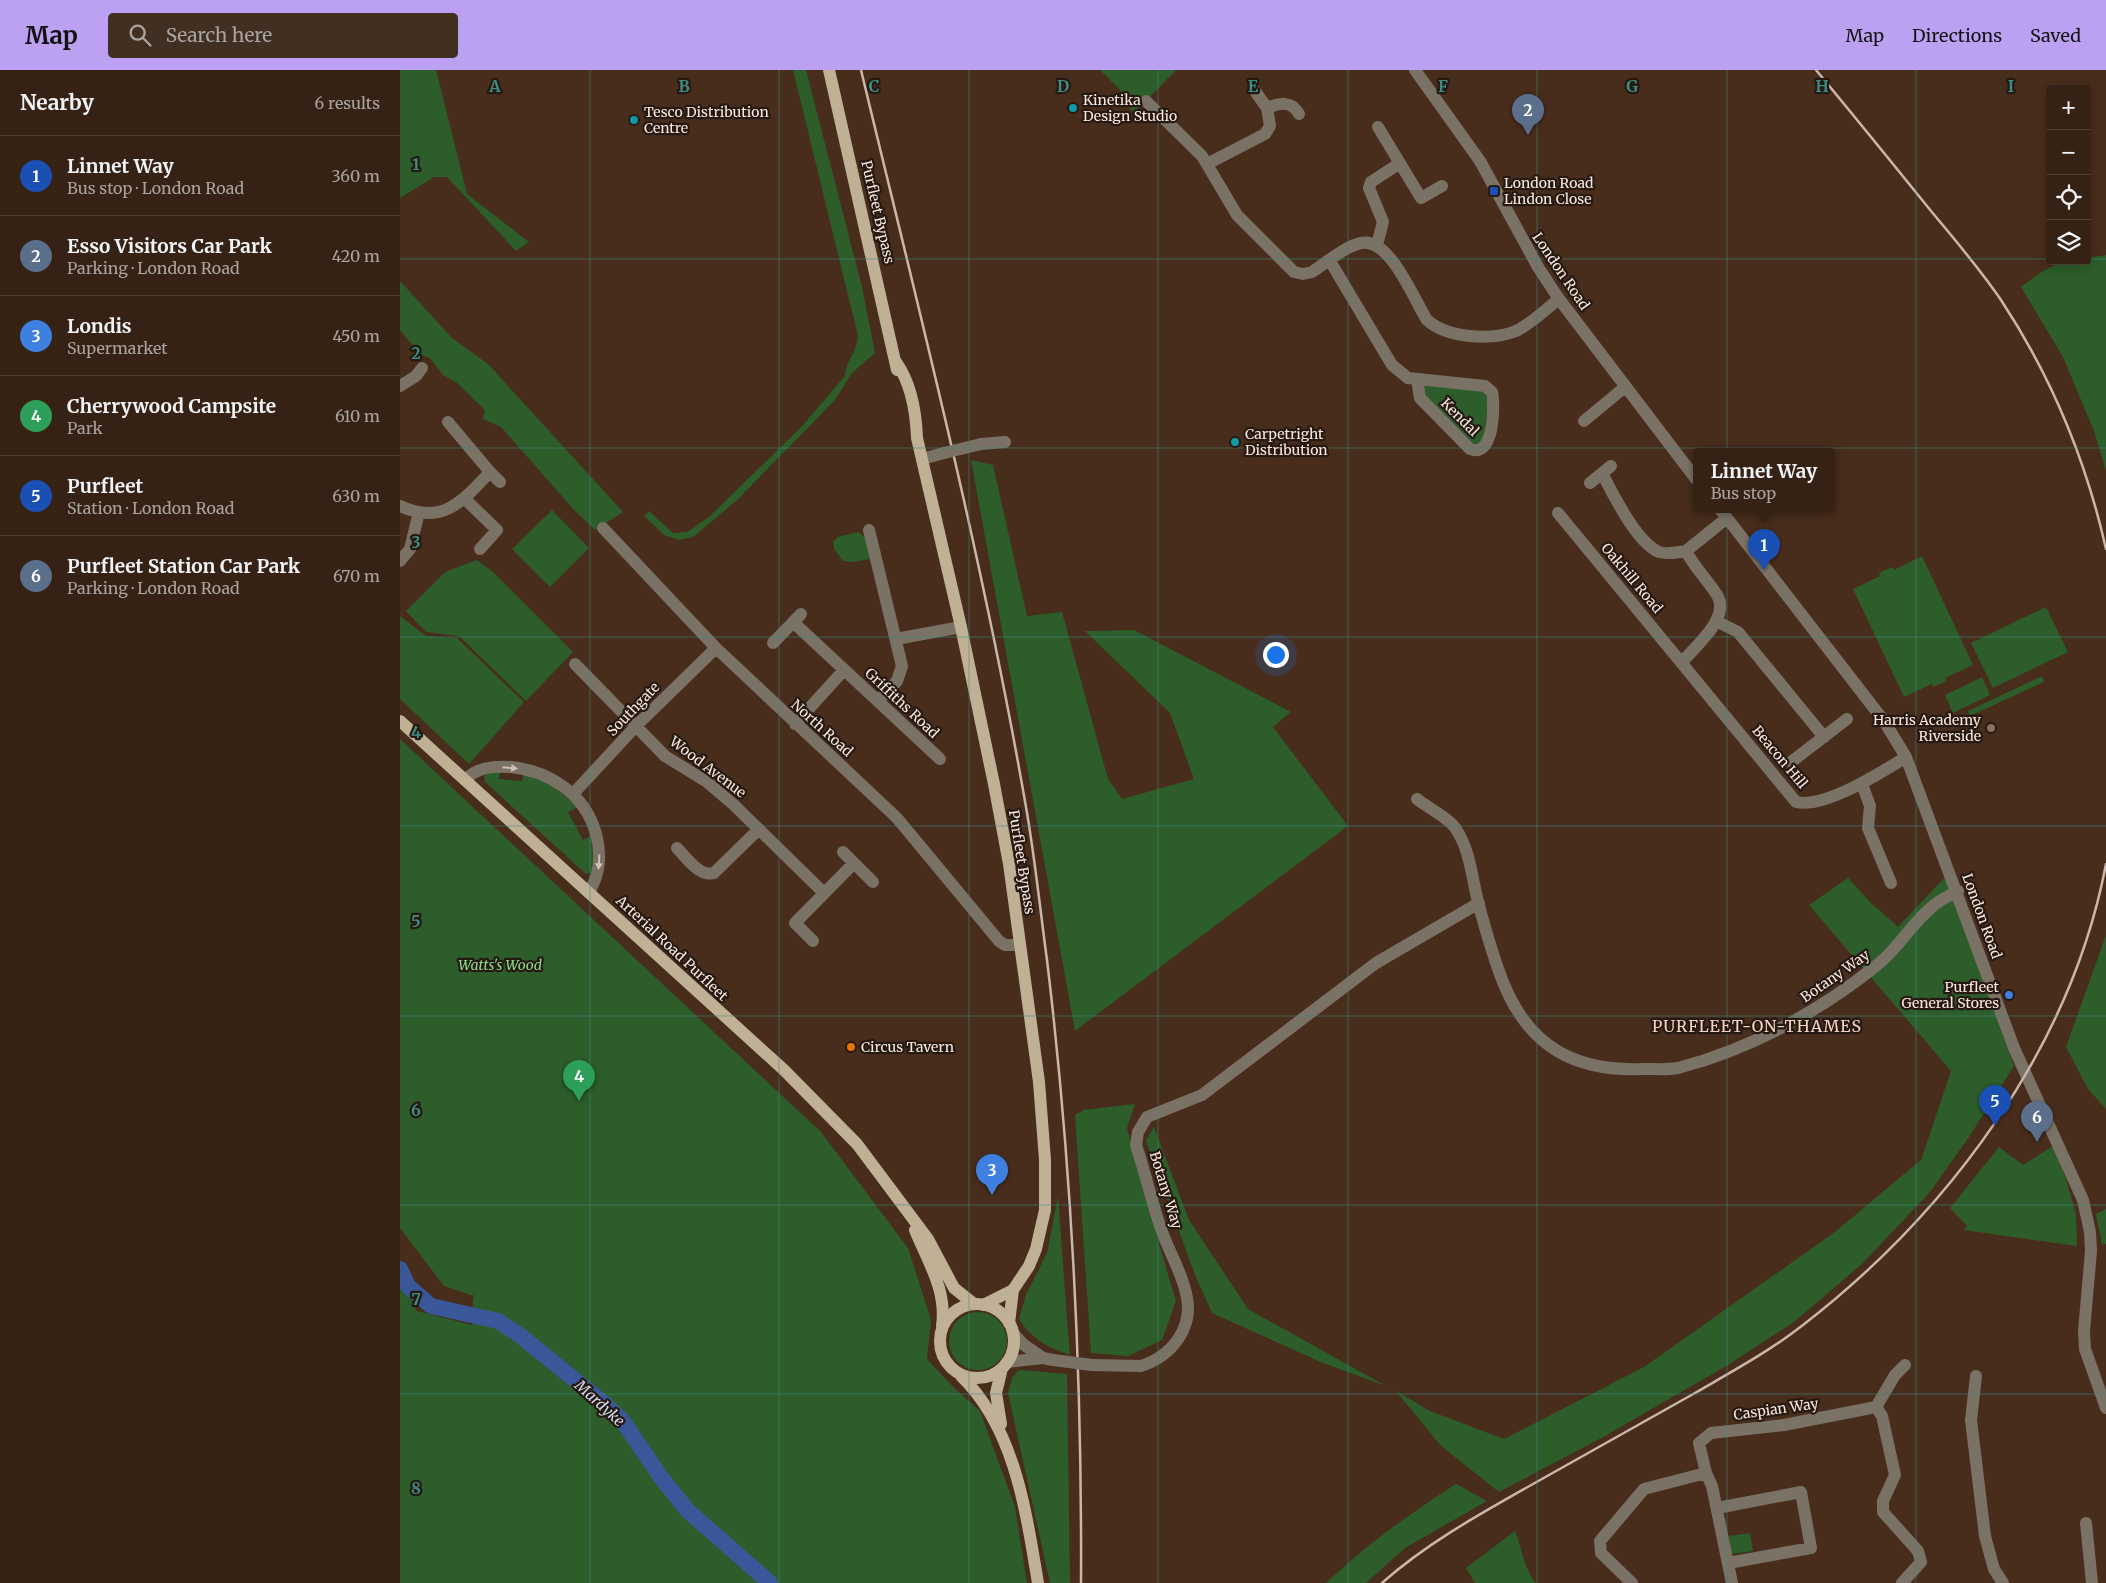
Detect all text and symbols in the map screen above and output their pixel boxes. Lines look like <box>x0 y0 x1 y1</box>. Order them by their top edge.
search box <box>108 13 458 58</box>
text: Map <box>25 20 78 51</box>
icon: search <box>126 21 154 49</box>
text: Search here <box>166 23 272 47</box>
text: Map <box>1846 24 1884 47</box>
text: Directions <box>1912 24 2002 47</box>
text: Saved <box>2030 24 2081 47</box>
text: A <box>488 76 501 96</box>
text: B <box>678 76 690 96</box>
text: C <box>869 76 879 96</box>
text: D <box>1057 76 1069 96</box>
text: E <box>1248 76 1259 96</box>
text: F <box>1438 76 1448 96</box>
text: G <box>1626 76 1638 96</box>
text: H <box>1815 76 1829 96</box>
text: I <box>2008 76 2014 96</box>
map controls <box>2046 85 2091 265</box>
button: + <box>2046 85 2091 130</box>
text: Nearby <box>20 89 94 116</box>
place label: Kinetika Design Studio <box>1083 91 1177 125</box>
text: 6 results <box>315 93 380 113</box>
pin: 2 <box>1512 94 1544 135</box>
marker: Kinetika Design Studio <box>1067 102 1079 114</box>
place label: Tesco Distribution Centre <box>644 103 769 137</box>
marker: Tesco Distribution Centre <box>628 114 640 126</box>
button: − <box>2046 130 2091 175</box>
text: Linnet Way <box>67 154 174 178</box>
text: 1 <box>412 154 420 174</box>
street label: Purfleet Bypass <box>857 159 899 265</box>
text: 1 <box>32 166 40 186</box>
text: 360 m <box>331 166 380 186</box>
place label: London Road Lindon Close <box>1504 174 1594 208</box>
button: locate <box>2046 175 2091 220</box>
text: Bus stop · London Road <box>67 178 244 198</box>
marker: London Road Lindon Close <box>1488 185 1500 197</box>
button: layers <box>2046 220 2091 265</box>
street label: London Road <box>1528 229 1594 314</box>
text: Esso Visitors Car Park <box>67 234 272 258</box>
text: 2 <box>31 246 41 266</box>
text: 420 m <box>332 246 380 266</box>
text: Parking · London Road <box>67 258 240 278</box>
text: Londis <box>67 314 132 338</box>
text: 3 <box>31 326 41 346</box>
text: 450 m <box>332 326 380 346</box>
text: Supermarket <box>67 338 168 358</box>
text: 2 <box>411 343 421 363</box>
text: Cherrywood Campsite <box>67 394 276 418</box>
street label: Kendal <box>1437 394 1483 440</box>
text: 4 <box>31 406 41 426</box>
text: 610 m <box>335 406 380 426</box>
text: Park <box>67 418 103 438</box>
place label: Carpetright Distribution <box>1245 425 1328 459</box>
marker: Carpetright Distribution <box>1229 436 1241 448</box>
popup <box>1693 448 1835 513</box>
text: Linnet Way <box>1711 459 1817 483</box>
text: Purfleet <box>67 474 143 498</box>
text: Bus stop <box>1711 483 1776 503</box>
text: 5 <box>31 486 41 506</box>
text: 630 m <box>332 486 380 506</box>
text: Station · London Road <box>67 498 234 518</box>
pin: 1 <box>1748 529 1780 570</box>
text: 3 <box>411 532 421 552</box>
street label: Oakhill Road <box>1597 539 1667 617</box>
text: Purfleet Station Car Park <box>67 554 300 578</box>
text: 6 <box>31 566 41 586</box>
text: 670 m <box>333 566 380 586</box>
text: Parking · London Road <box>67 578 240 598</box>
your location <box>1263 642 1289 668</box>
street label: Griffiths Road <box>861 664 943 742</box>
street label: Southgate <box>603 678 663 740</box>
street label: North Road <box>787 696 857 761</box>
place label: Harris Academy Riverside <box>1873 711 1982 745</box>
text: 4 <box>411 722 421 742</box>
street label: Beacon Hill <box>1748 722 1812 793</box>
marker: Harris Academy Riverside <box>1985 722 1997 734</box>
street label: Wood Avenue <box>665 732 750 802</box>
one-way arrow <box>502 764 518 772</box>
street label: Purfleet Bypass <box>1005 809 1039 916</box>
one-way arrow <box>594 854 602 870</box>
street label: London Road <box>1958 871 2006 962</box>
street label: Arterial Road Purfleet <box>612 891 732 1005</box>
text: 5 <box>411 911 421 931</box>
street label: Botany Way <box>1797 945 1874 1006</box>
park label: Watts's Wood <box>458 956 542 974</box>
place label: Purfleet General Stores <box>1901 978 2000 1012</box>
marker: Purfleet General Stores <box>2003 989 2015 1001</box>
district label: PURFLEET-ON-THAMES <box>1652 1016 1862 1036</box>
place label: Circus Tavern <box>861 1038 954 1056</box>
marker: Circus Tavern <box>845 1041 857 1053</box>
pin: 4 <box>563 1060 595 1101</box>
pin: 5 <box>1979 1085 2011 1126</box>
text: 6 <box>411 1100 421 1120</box>
pin: 6 <box>2021 1101 2053 1142</box>
street label: Botany Way <box>1146 1149 1187 1232</box>
pin: 3 <box>976 1154 1008 1195</box>
text: 7 <box>411 1289 421 1309</box>
water label: Mardyke <box>570 1375 629 1431</box>
street label: Caspian Way <box>1732 1394 1820 1424</box>
text: 8 <box>411 1478 421 1498</box>

